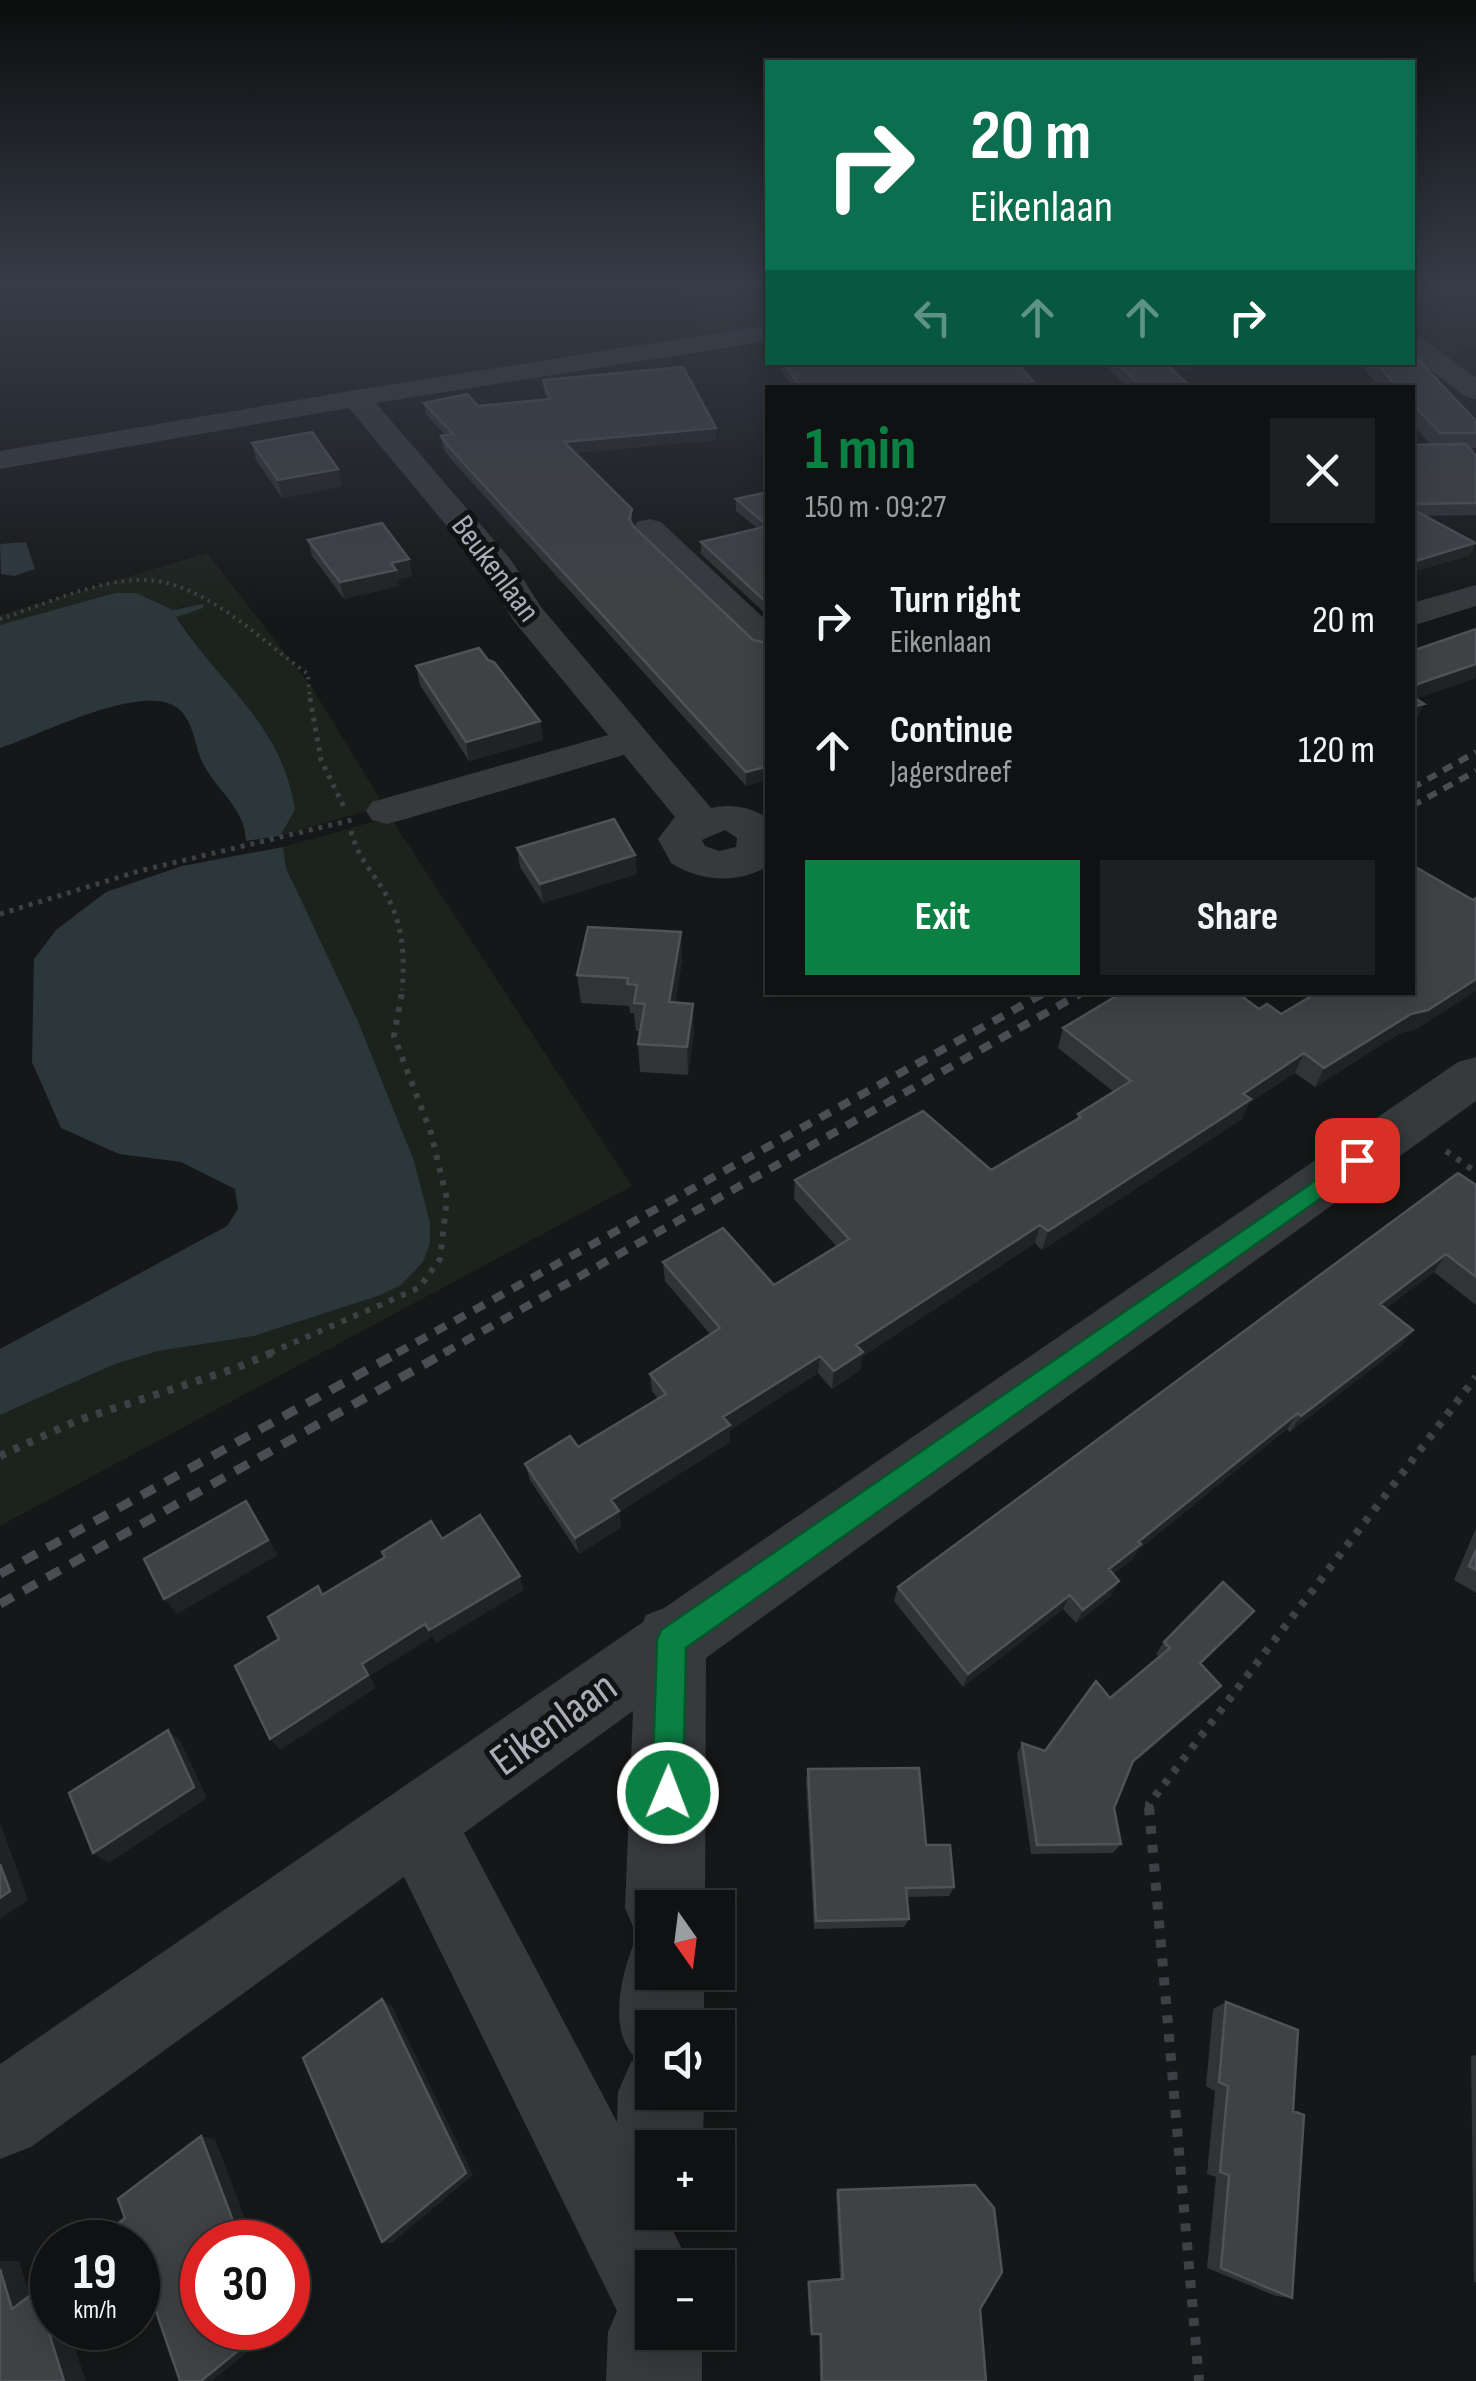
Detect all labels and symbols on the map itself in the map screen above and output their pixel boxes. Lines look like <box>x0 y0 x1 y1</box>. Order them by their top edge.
street label: Beukenlaan <box>442 508 548 630</box>
pin <box>1315 1118 1400 1203</box>
street label: Eikenlaan <box>480 1660 628 1788</box>
position arrow <box>616 1741 720 1845</box>
north arrow <box>635 1890 735 1990</box>
speed limit sign: 30 <box>180 2220 310 2350</box>

